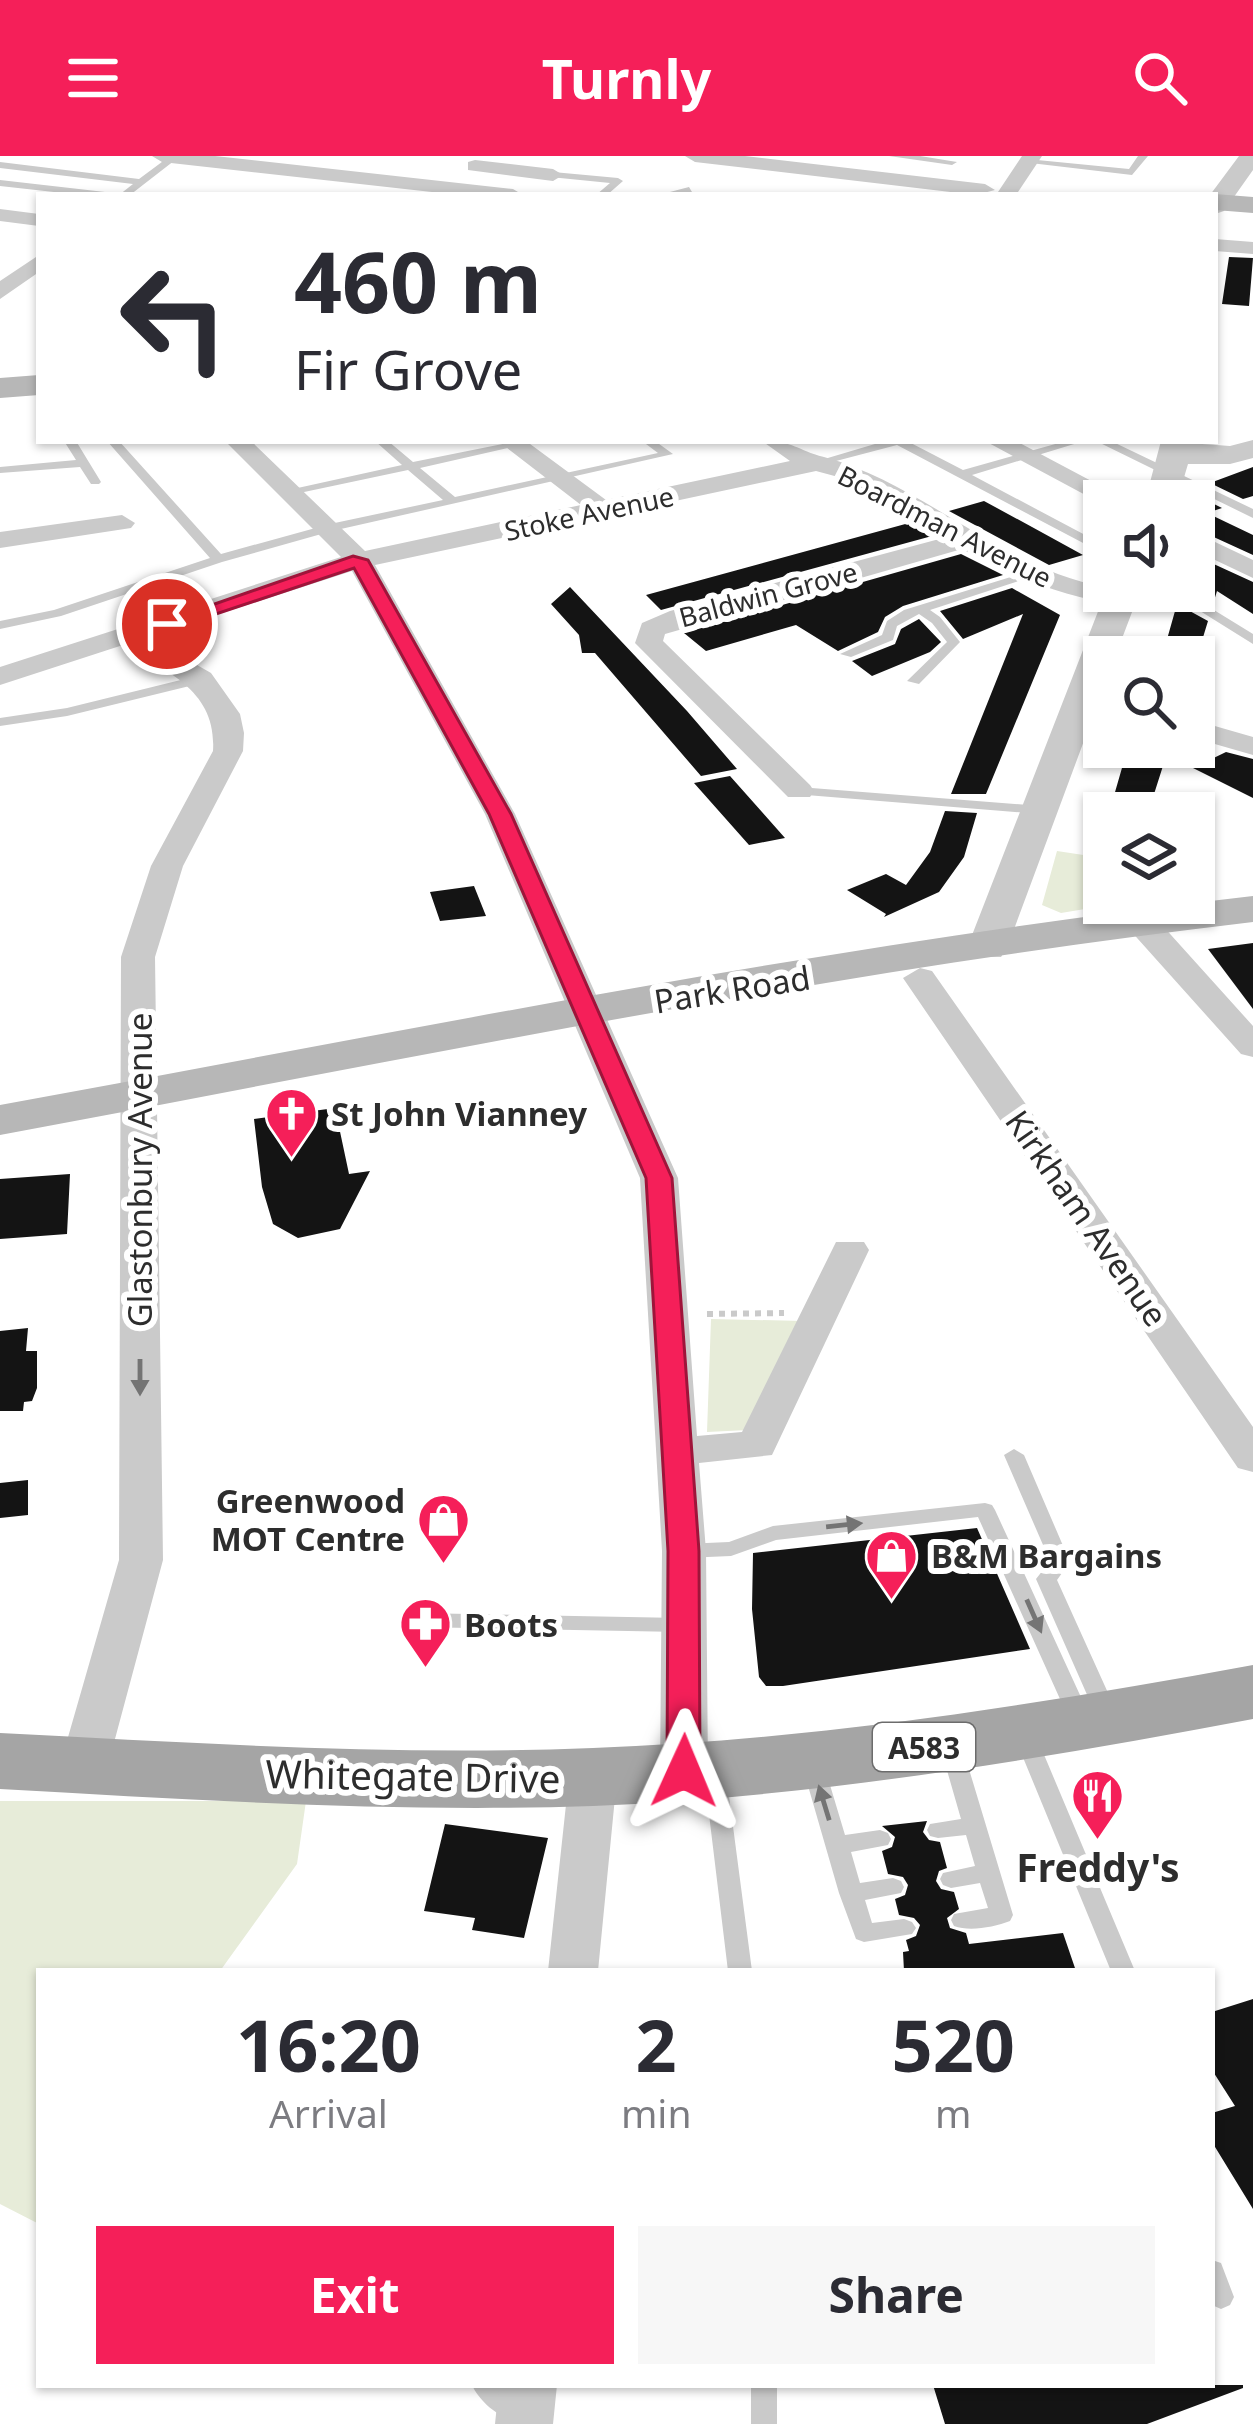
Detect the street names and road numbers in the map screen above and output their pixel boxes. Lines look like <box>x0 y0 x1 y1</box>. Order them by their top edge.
street label: Boardman Avenue <box>832 456 1058 596</box>
street label: Stoke Avenue <box>501 477 677 549</box>
street label: Baldwin Grove <box>675 552 861 636</box>
street label: Park Road <box>651 954 813 1024</box>
street label: Glastonbury Avenue <box>117 1013 162 1327</box>
street label: Kirkham Avenue <box>996 1101 1178 1335</box>
road number: A583 <box>873 1723 975 1771</box>
street label: Whitegate Drive <box>265 1746 561 1804</box>

